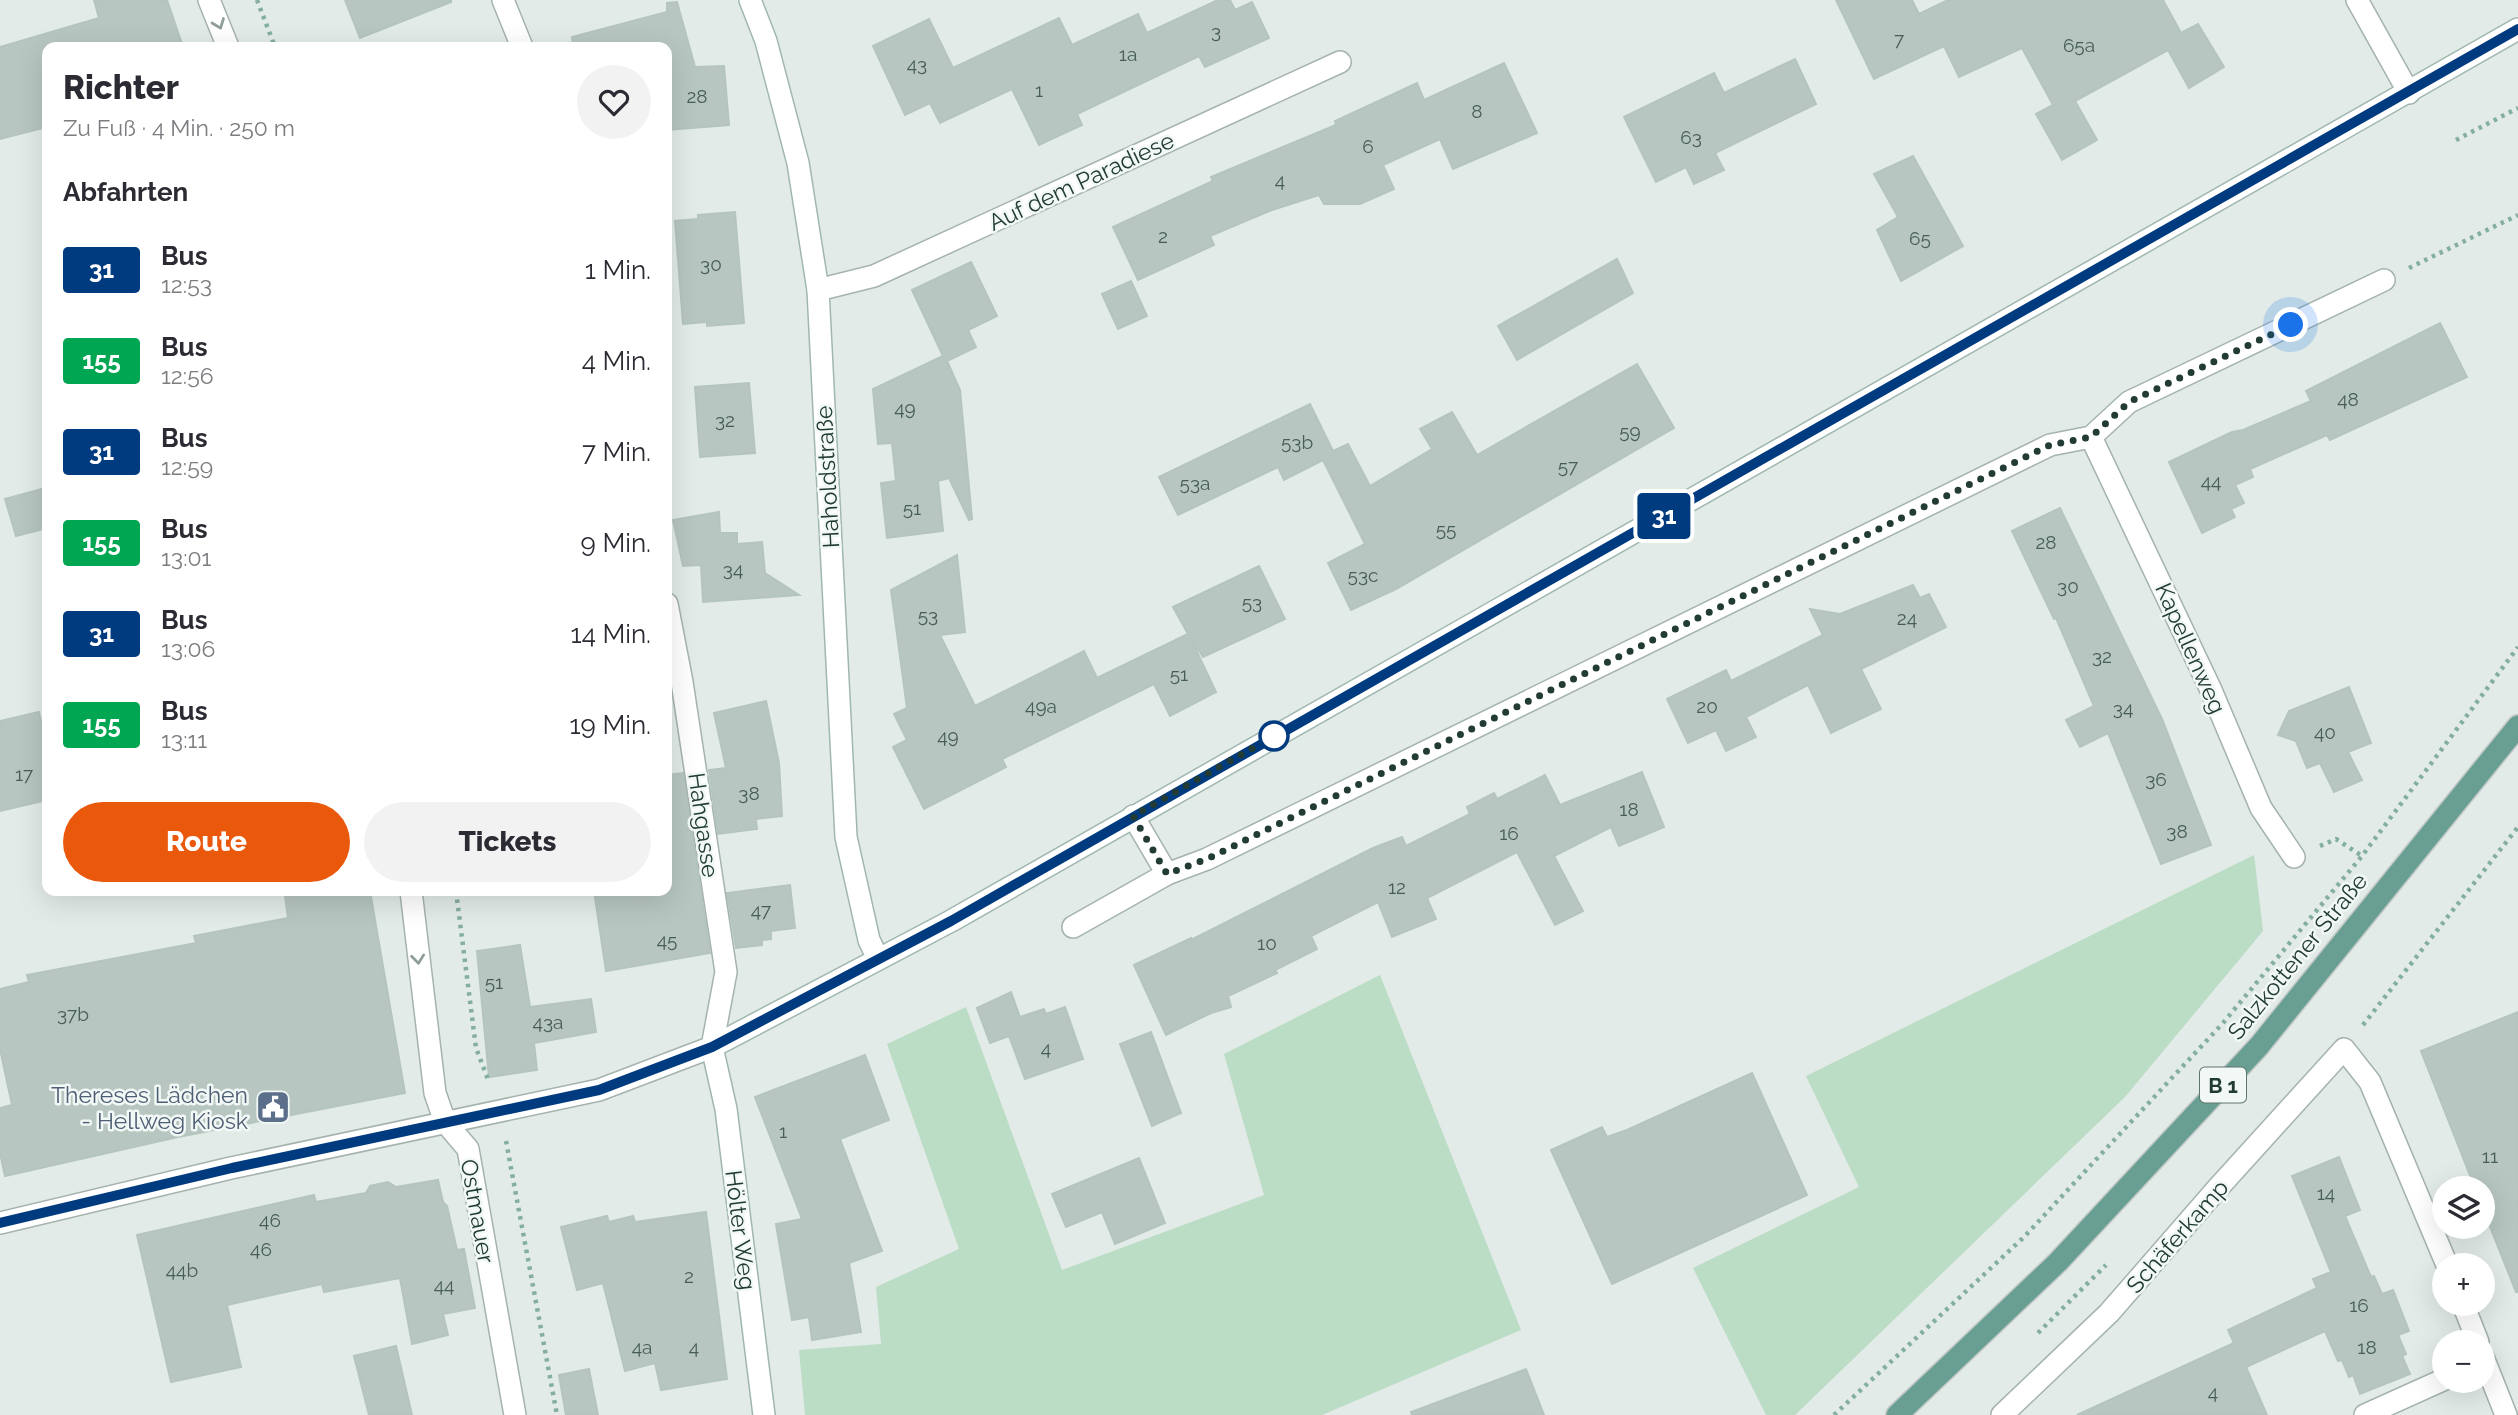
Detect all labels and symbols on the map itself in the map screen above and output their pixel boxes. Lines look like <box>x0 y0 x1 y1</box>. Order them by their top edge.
one-way arrow <box>210 17 224 29</box>
house number: 3 <box>1211 20 1221 42</box>
house number: 7 <box>1894 28 1904 50</box>
house number: 65a <box>2063 34 2095 56</box>
house number: 1a <box>1119 43 1137 65</box>
house number: 43 <box>907 53 927 75</box>
house number: 1 <box>1035 79 1043 101</box>
house number: 28 <box>686 85 708 107</box>
house number: 8 <box>1471 100 1483 122</box>
street label: Auf dem Paradiese <box>984 126 1178 236</box>
house number: 63 <box>1680 126 1702 148</box>
house number: 6 <box>1362 135 1374 157</box>
house number: 4 <box>1275 169 1285 191</box>
house number: 2 <box>1158 225 1168 247</box>
house number: 65 <box>1909 227 1931 249</box>
house number: 30 <box>700 253 722 275</box>
your location <box>2273 307 2308 342</box>
house number: 48 <box>2337 388 2359 410</box>
house number: 49 <box>894 397 916 419</box>
street label: Haholdstraße <box>810 405 844 549</box>
house number: 32 <box>715 409 735 431</box>
house number: 59 <box>1619 420 1641 442</box>
house number: 53b <box>1281 431 1313 453</box>
house number: 57 <box>1558 455 1578 477</box>
house number: 44 <box>2201 470 2221 492</box>
house number: 53a <box>1180 472 1210 494</box>
line badge: 31 <box>1632 493 1696 539</box>
house number: 51 <box>903 497 921 519</box>
house number: 55 <box>1436 518 1456 540</box>
house number: 28 <box>2035 531 2057 553</box>
house number: 34 <box>723 558 743 580</box>
house number: 53c <box>1348 564 1378 586</box>
house number: 30 <box>2057 575 2079 597</box>
street label: Kapellenweg <box>2150 578 2232 718</box>
house number: 53 <box>1242 591 1262 613</box>
house number: 53 <box>918 604 938 626</box>
house number: 24 <box>1897 607 1917 629</box>
house number: 32 <box>2092 645 2112 667</box>
house number: 51 <box>1170 663 1188 685</box>
house number: 49a <box>1025 695 1057 717</box>
house number: 20 <box>1696 695 1718 717</box>
house number: 34 <box>2113 697 2133 719</box>
unlabelled marker <box>1259 721 1289 751</box>
house number: 40 <box>2314 721 2336 743</box>
house number: 49 <box>937 725 959 747</box>
house number: 17 <box>15 763 33 785</box>
house number: 36 <box>2145 768 2167 790</box>
street label: Hahgasse <box>683 771 725 879</box>
house number: 38 <box>738 782 760 804</box>
house number: 18 <box>1619 798 1639 820</box>
house number: 38 <box>2166 820 2188 842</box>
house number: 16 <box>1499 822 1519 844</box>
street label: Salzkottener Straße <box>2222 867 2372 1045</box>
house number: 12 <box>1388 876 1406 898</box>
house number: 47 <box>751 899 771 921</box>
house number: 45 <box>657 929 677 951</box>
house number: 10 <box>1257 932 1277 954</box>
one-way arrow <box>410 953 425 964</box>
house number: 51 <box>485 971 503 993</box>
house number: 37b <box>57 1003 89 1025</box>
house number: 43a <box>533 1011 563 1033</box>
house number: 4 <box>1041 1037 1051 1059</box>
road number: B 1 <box>2200 1068 2246 1102</box>
place label: Thereses Lädchen - Hellweg Kiosk <box>51 1081 248 1134</box>
public building icon: Thereses Lädchen - Hellweg Kiosk <box>254 1088 292 1126</box>
house number: 1 <box>779 1120 787 1142</box>
house number: 11 <box>2482 1145 2498 1167</box>
street label: Ostmauer <box>456 1157 500 1265</box>
street label: Hölter Weg <box>720 1169 762 1291</box>
street label: Schäferkamp <box>2120 1174 2234 1298</box>
house number: 14 <box>2317 1182 2335 1204</box>
house number: 46 <box>259 1209 281 1231</box>
house number: 46 <box>250 1238 272 1260</box>
house number: 44b <box>166 1259 198 1281</box>
house number: 2 <box>684 1265 694 1287</box>
house number: 44 <box>434 1274 454 1296</box>
house number: 16 <box>2349 1294 2369 1316</box>
house number: 4a <box>632 1336 652 1358</box>
house number: 4 <box>689 1336 699 1358</box>
house number: 18 <box>2357 1336 2377 1358</box>
house number: 4 <box>2208 1381 2218 1403</box>

